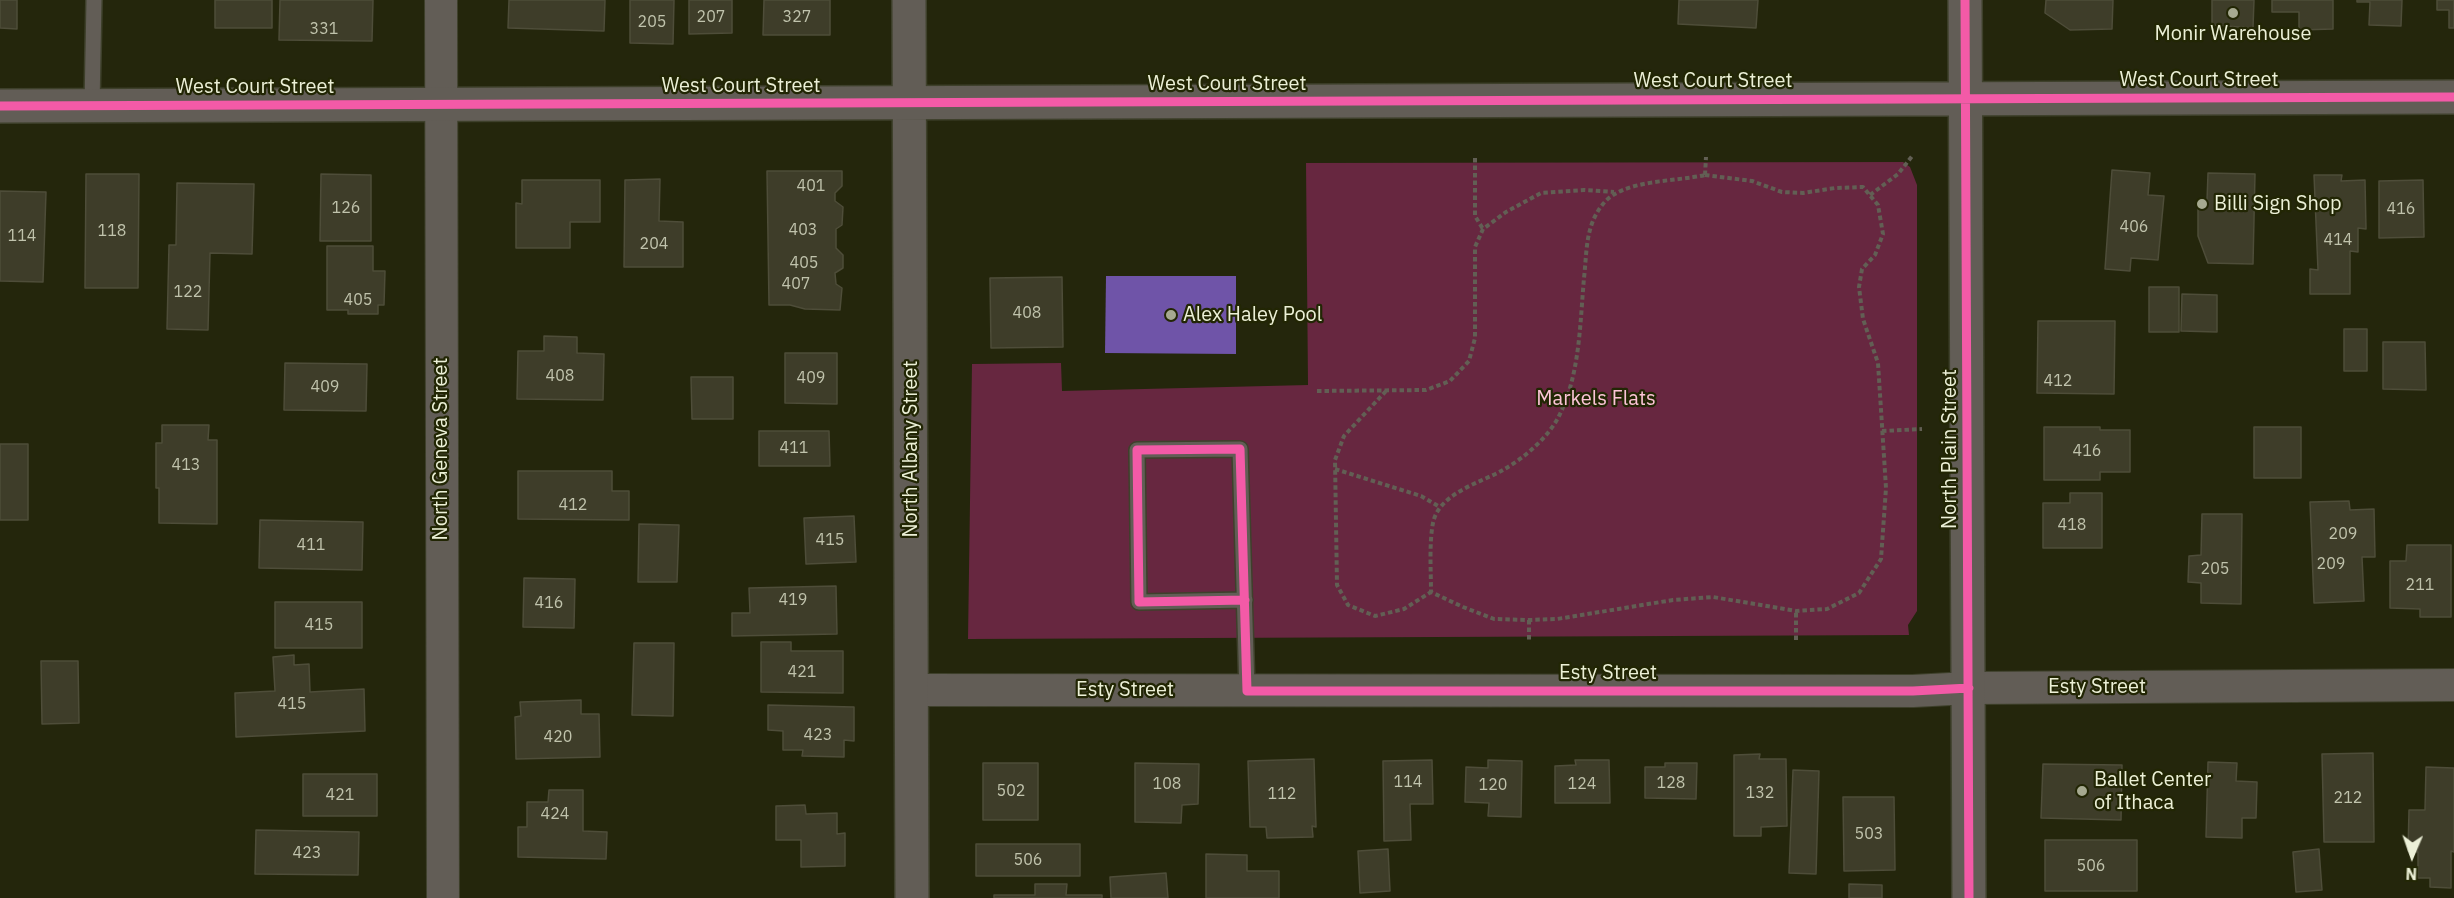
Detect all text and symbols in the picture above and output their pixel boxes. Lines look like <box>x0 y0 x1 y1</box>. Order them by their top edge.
marker: Monir Warehouse <box>2226 6 2240 20</box>
house number: 207 <box>697 7 725 27</box>
house number: 327 <box>783 7 811 27</box>
house number: 205 <box>638 12 666 32</box>
house number: 331 <box>310 19 338 39</box>
place label: Monir Warehouse <box>2154 22 2312 46</box>
street label: West Court Street <box>2120 68 2278 92</box>
street label: West Court Street <box>1634 69 1792 93</box>
street label: West Court Street <box>1148 72 1306 96</box>
street label: West Court Street <box>662 74 820 98</box>
street label: West Court Street <box>176 75 334 99</box>
house number: 401 <box>797 176 825 196</box>
place label: Billi Sign Shop <box>2214 192 2342 216</box>
marker: Billi Sign Shop <box>2195 197 2209 211</box>
house number: 126 <box>332 198 360 218</box>
house number: 416 <box>2387 199 2415 219</box>
house number: 406 <box>2120 217 2148 237</box>
house number: 403 <box>789 220 817 240</box>
house number: 118 <box>98 221 126 241</box>
house number: 114 <box>8 226 36 246</box>
house number: 414 <box>2324 230 2352 250</box>
house number: 204 <box>640 234 668 254</box>
house number: 405 <box>790 253 818 273</box>
house number: 407 <box>782 274 810 294</box>
house number: 122 <box>174 282 202 302</box>
house number: 405 <box>344 290 372 310</box>
house number: 408 <box>1013 303 1041 323</box>
place label: Alex Haley Pool <box>1183 303 1322 327</box>
marker: Alex Haley Pool <box>1164 308 1178 322</box>
street label: North Geneva Street <box>429 358 453 540</box>
street label: North Albany Street <box>899 360 923 538</box>
house number: 408 <box>546 366 574 386</box>
house number: 409 <box>797 368 825 388</box>
street label: North Plain Street <box>1938 369 1962 529</box>
house number: 412 <box>2044 371 2072 391</box>
house number: 409 <box>311 377 339 397</box>
park label: Markels Flats <box>1536 387 1656 411</box>
house number: 411 <box>780 438 808 458</box>
house number: 416 <box>2073 441 2101 461</box>
house number: 413 <box>172 455 200 475</box>
house number: 412 <box>559 495 587 515</box>
house number: 418 <box>2058 515 2086 535</box>
house number: 209 <box>2329 524 2357 544</box>
house number: 415 <box>816 530 844 550</box>
house number: 411 <box>297 535 325 555</box>
house number: 209 <box>2317 554 2345 574</box>
house number: 205 <box>2201 559 2229 579</box>
house number: 211 <box>2406 575 2434 595</box>
house number: 419 <box>779 590 807 610</box>
house number: 416 <box>535 593 563 613</box>
house number: 415 <box>305 615 333 635</box>
street label: Esty Street <box>1559 661 1657 685</box>
house number: 421 <box>788 662 816 682</box>
street label: Esty Street <box>2048 675 2146 699</box>
street label: Esty Street <box>1076 678 1174 702</box>
house number: 415 <box>278 694 306 714</box>
house number: 423 <box>804 725 832 745</box>
house number: 420 <box>544 727 572 747</box>
place label: Ballet Center of Ithaca <box>2094 768 2211 815</box>
house number: 114 <box>1394 772 1422 792</box>
house number: 128 <box>1657 773 1685 793</box>
house number: 108 <box>1153 774 1181 794</box>
house number: 124 <box>1568 774 1596 794</box>
house number: 120 <box>1479 775 1507 795</box>
house number: 502 <box>997 781 1025 801</box>
house number: 132 <box>1746 783 1774 803</box>
house number: 112 <box>1268 784 1296 804</box>
marker: Ballet Center of Ithaca <box>2075 784 2089 798</box>
house number: 421 <box>326 785 354 805</box>
house number: 212 <box>2334 788 2362 808</box>
house number: 424 <box>541 804 569 824</box>
house number: 503 <box>1855 824 1883 844</box>
north arrow <box>2382 826 2442 886</box>
house number: 423 <box>293 843 321 863</box>
house number: 506 <box>1014 850 1042 870</box>
house number: 506 <box>2077 856 2105 876</box>
text: N <box>2405 864 2418 884</box>

